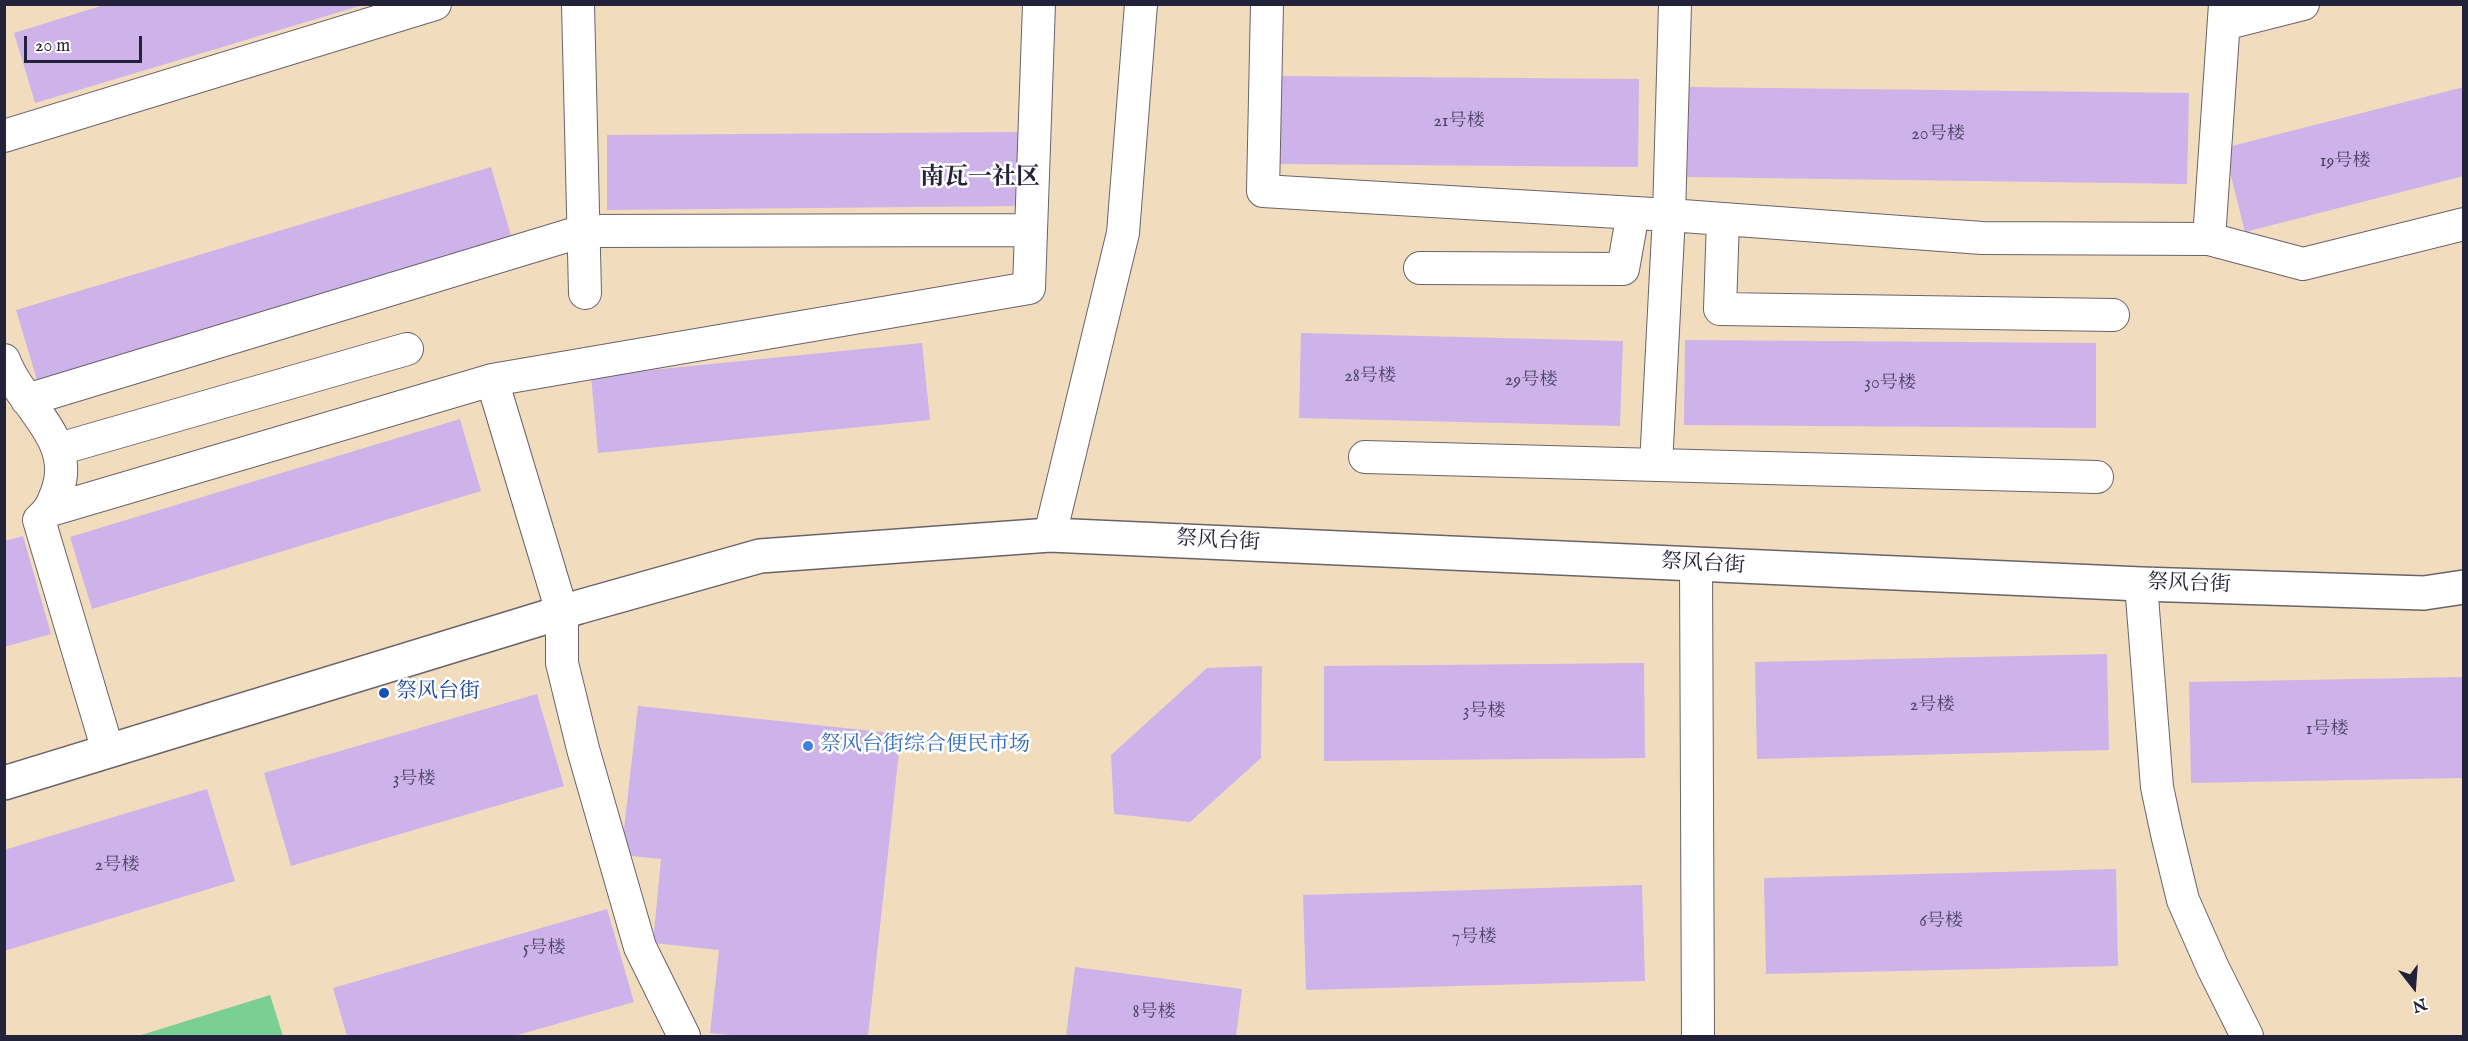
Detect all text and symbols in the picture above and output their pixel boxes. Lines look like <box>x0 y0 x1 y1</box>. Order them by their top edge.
scale bar <box>27 24 146 62</box>
text: 20 m <box>35 35 70 58</box>
house number: 21号楼 <box>1433 111 1485 133</box>
house number: 20号楼 <box>1911 124 1965 146</box>
house number: 19号楼 <box>2320 151 2370 173</box>
district label: 南瓦一社区 <box>920 165 1040 193</box>
house number: 28号楼 <box>1344 366 1396 388</box>
house number: 29号楼 <box>1505 370 1557 392</box>
house number: 30号楼 <box>1864 373 1916 395</box>
street label: 祭风台街 <box>1175 527 1261 557</box>
street label: 祭风台街 <box>1660 550 1746 580</box>
street label: 祭风台街 <box>2147 571 2231 599</box>
place label: 祭风台街 <box>396 680 480 706</box>
marker: 祭风台街 <box>377 686 391 700</box>
house number: 2号楼 <box>1910 695 1954 717</box>
house number: 3号楼 <box>1463 701 1505 723</box>
house number: 1号楼 <box>2306 719 2348 741</box>
place label: 祭风台街综合便民市场 <box>820 733 1030 759</box>
marker: 祭风台街综合便民市场 <box>801 739 815 753</box>
house number: 3号楼 <box>393 769 435 791</box>
house number: 2号楼 <box>95 855 139 877</box>
house number: 6号楼 <box>1919 911 1963 933</box>
house number: 7号楼 <box>1452 927 1496 949</box>
house number: 5号楼 <box>523 938 565 960</box>
north arrow <box>2384 957 2444 1017</box>
text: N <box>2410 993 2429 1016</box>
house number: 8号楼 <box>1132 1002 1176 1024</box>

